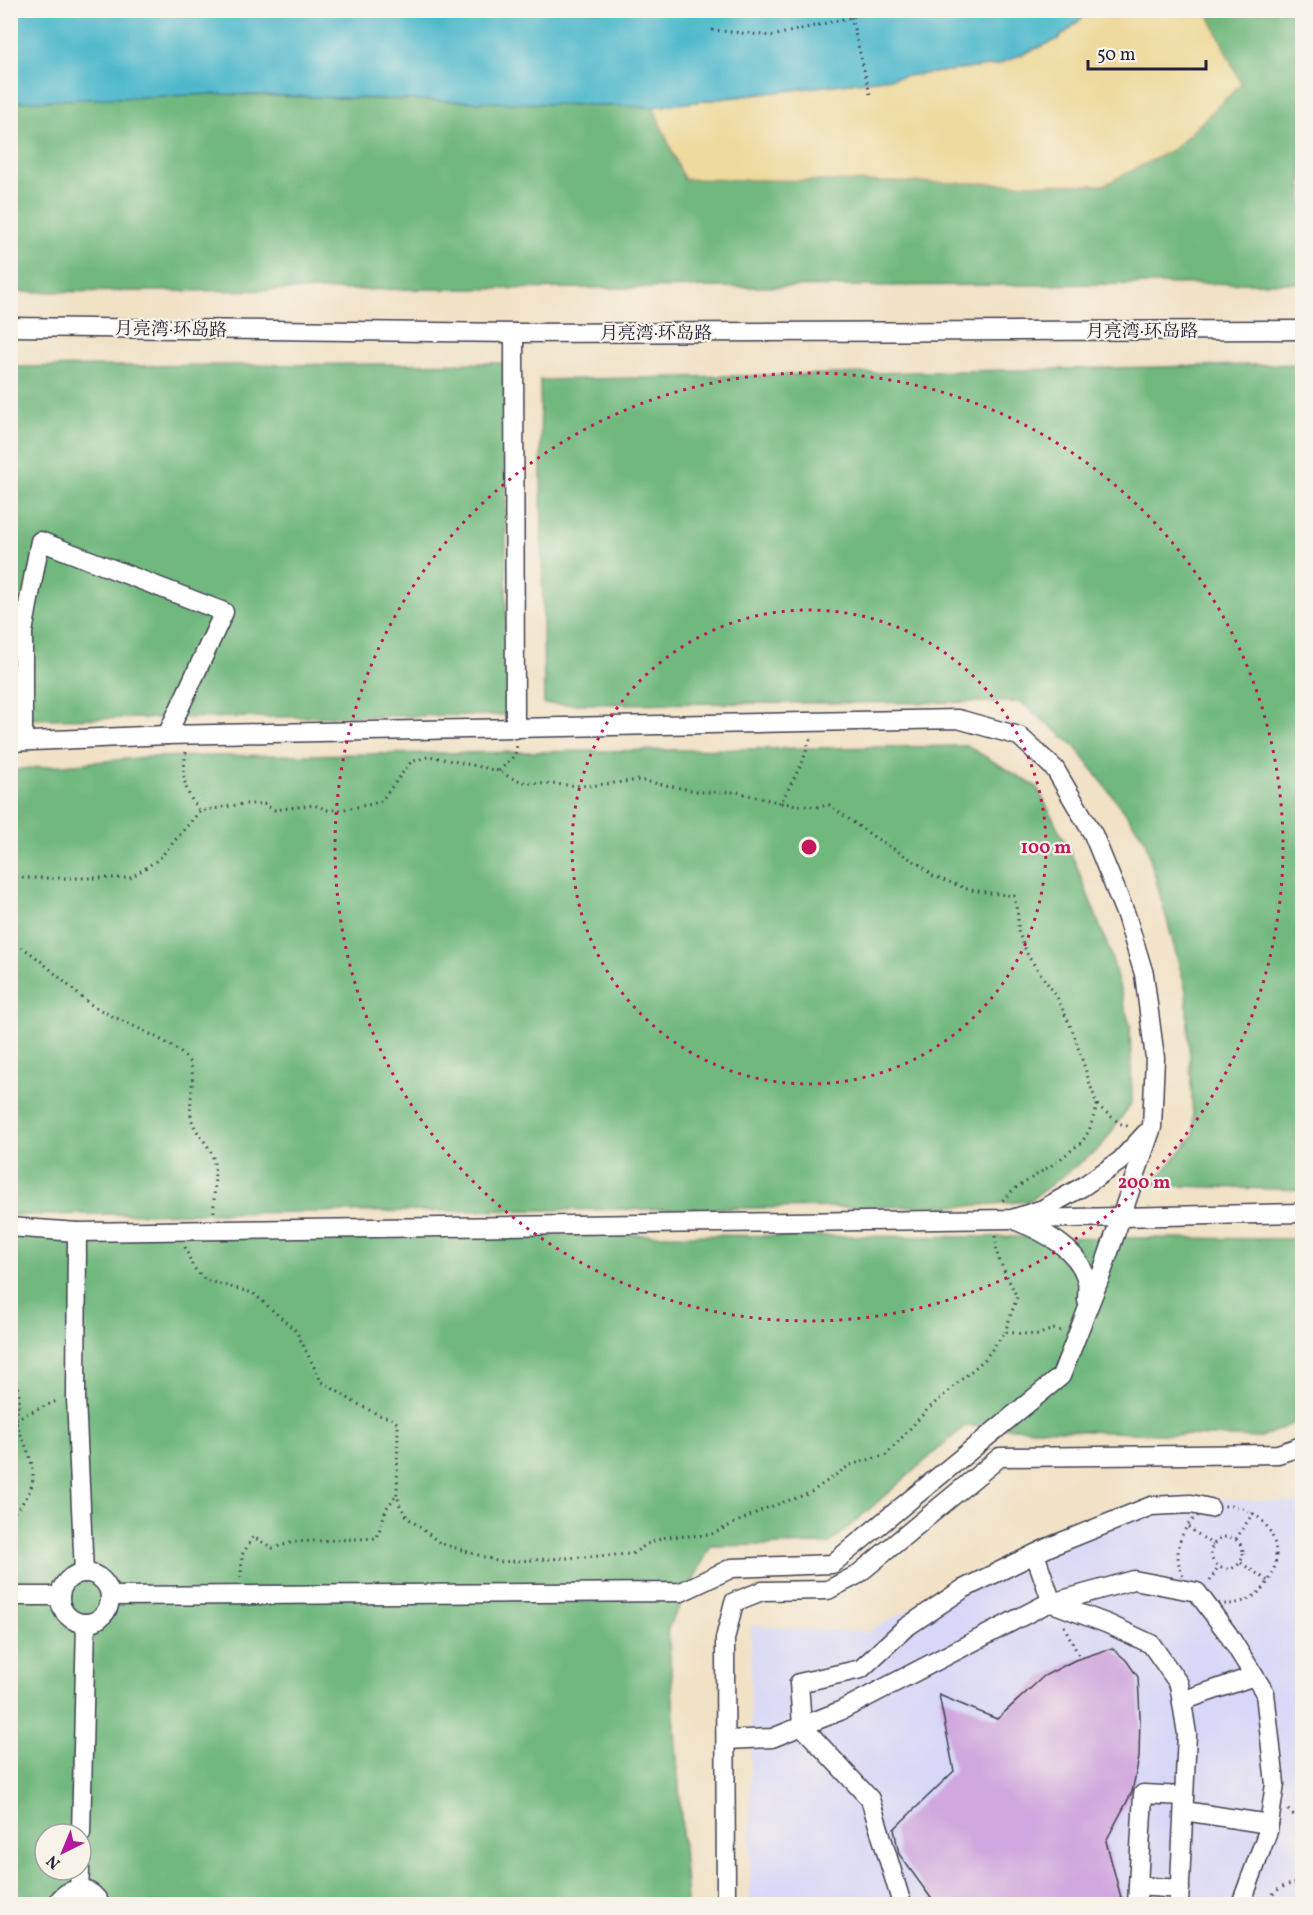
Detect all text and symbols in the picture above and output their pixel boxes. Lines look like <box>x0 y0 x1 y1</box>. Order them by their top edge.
scale bar <box>1088 33 1206 71</box>
text: 50 m <box>1097 43 1136 68</box>
street label: 月亮湾·环岛路 <box>115 317 227 344</box>
street label: 月亮湾·环岛路 <box>1086 320 1198 345</box>
street label: 月亮湾·环岛路 <box>600 322 712 347</box>
text: 100 m <box>1021 836 1071 861</box>
centre of rings <box>799 837 819 857</box>
text: 200 m <box>1118 1171 1170 1196</box>
north arrow <box>33 1822 93 1882</box>
text: N <box>42 1849 66 1874</box>

